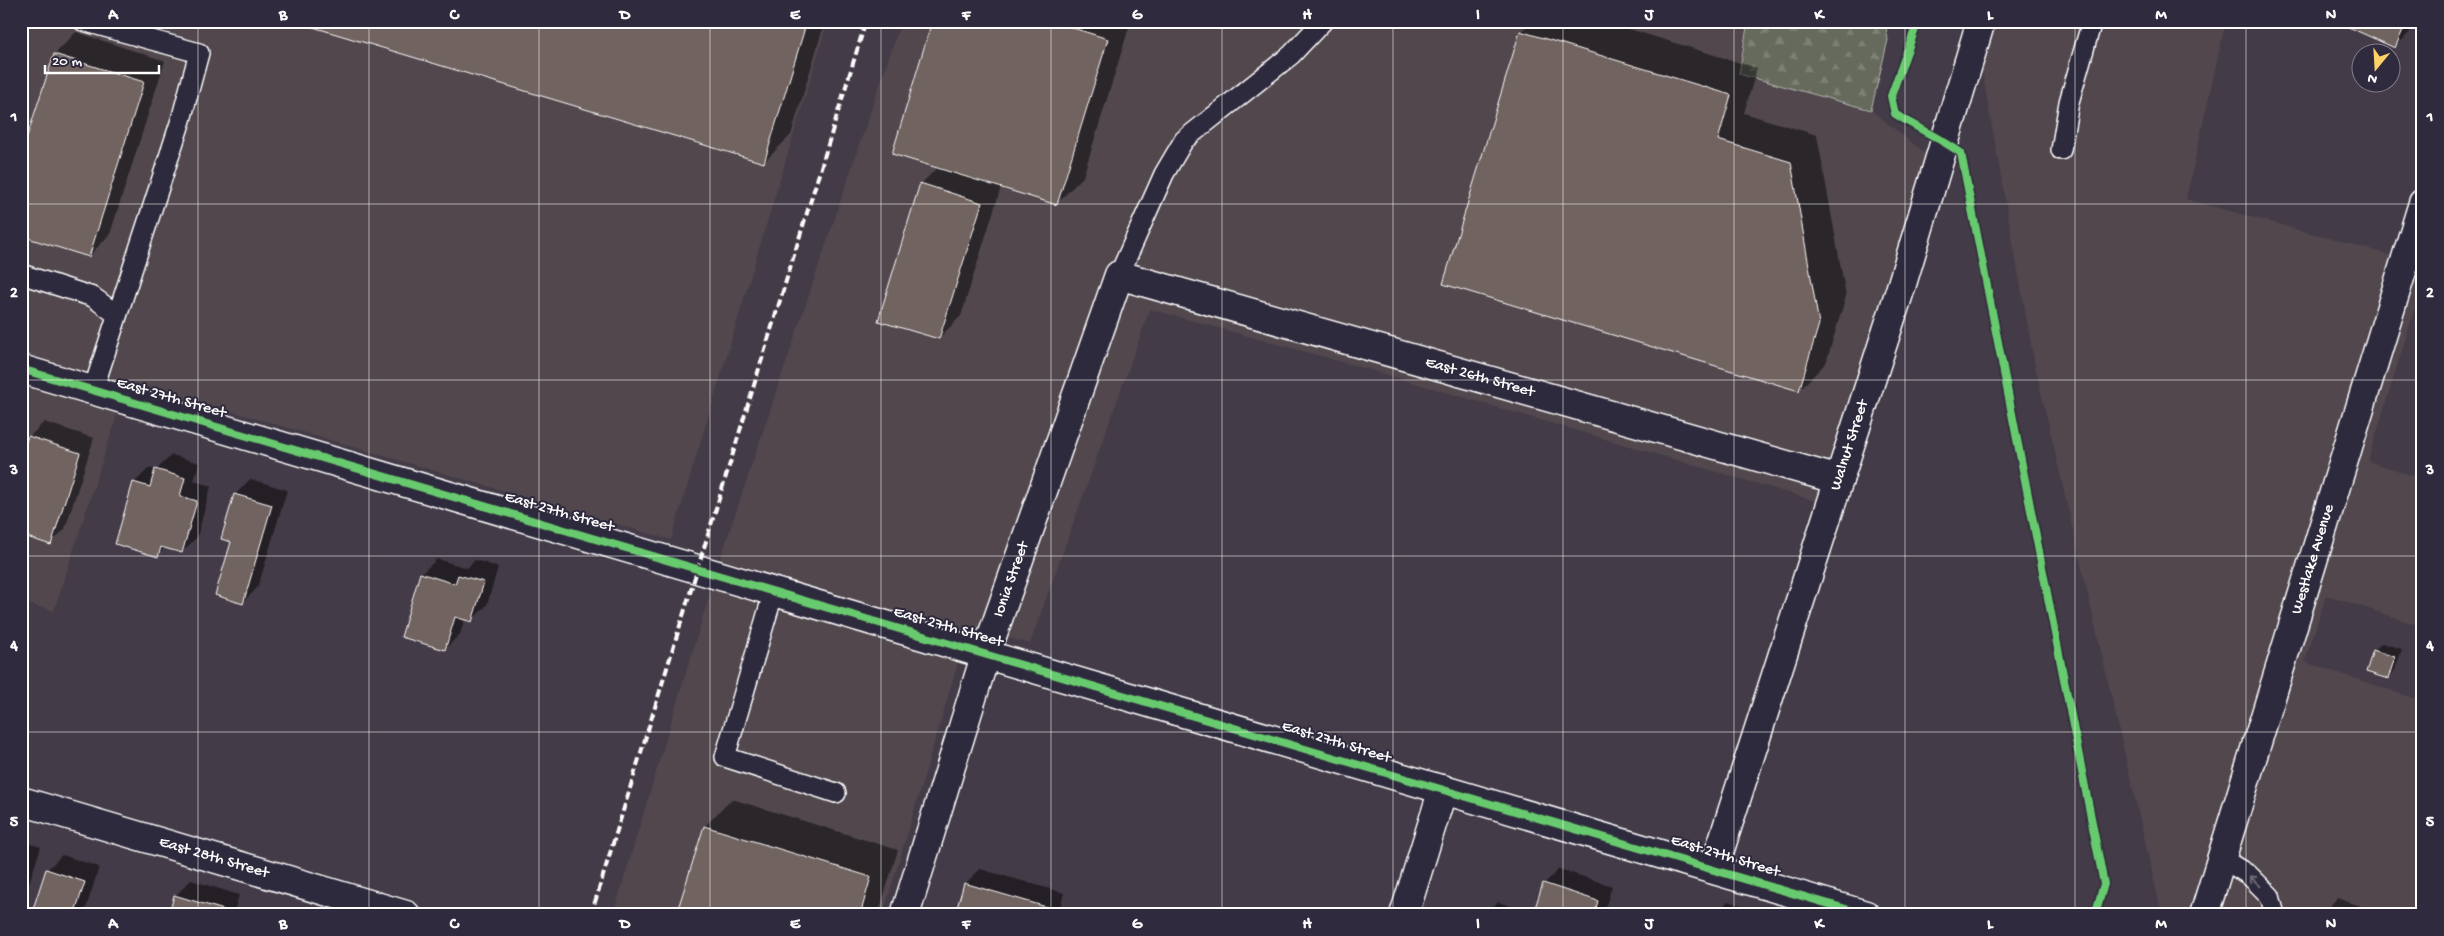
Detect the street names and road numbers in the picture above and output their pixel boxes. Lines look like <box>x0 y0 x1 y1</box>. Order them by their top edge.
street label: East 26th Street <box>1423 353 1538 403</box>
street label: East 27th Street <box>114 374 229 424</box>
street label: Walnut Street <box>1827 396 1874 493</box>
street label: East 27th Street <box>502 488 617 538</box>
street label: Westlake Avenue <box>2288 501 2339 617</box>
street label: Ionia Street <box>990 538 1034 620</box>
street label: East 27th Street <box>891 603 1006 653</box>
street label: East 27th Street <box>1279 717 1394 769</box>
street label: East 27th Street <box>1668 831 1783 883</box>
street label: East 28th Street <box>157 833 272 884</box>

